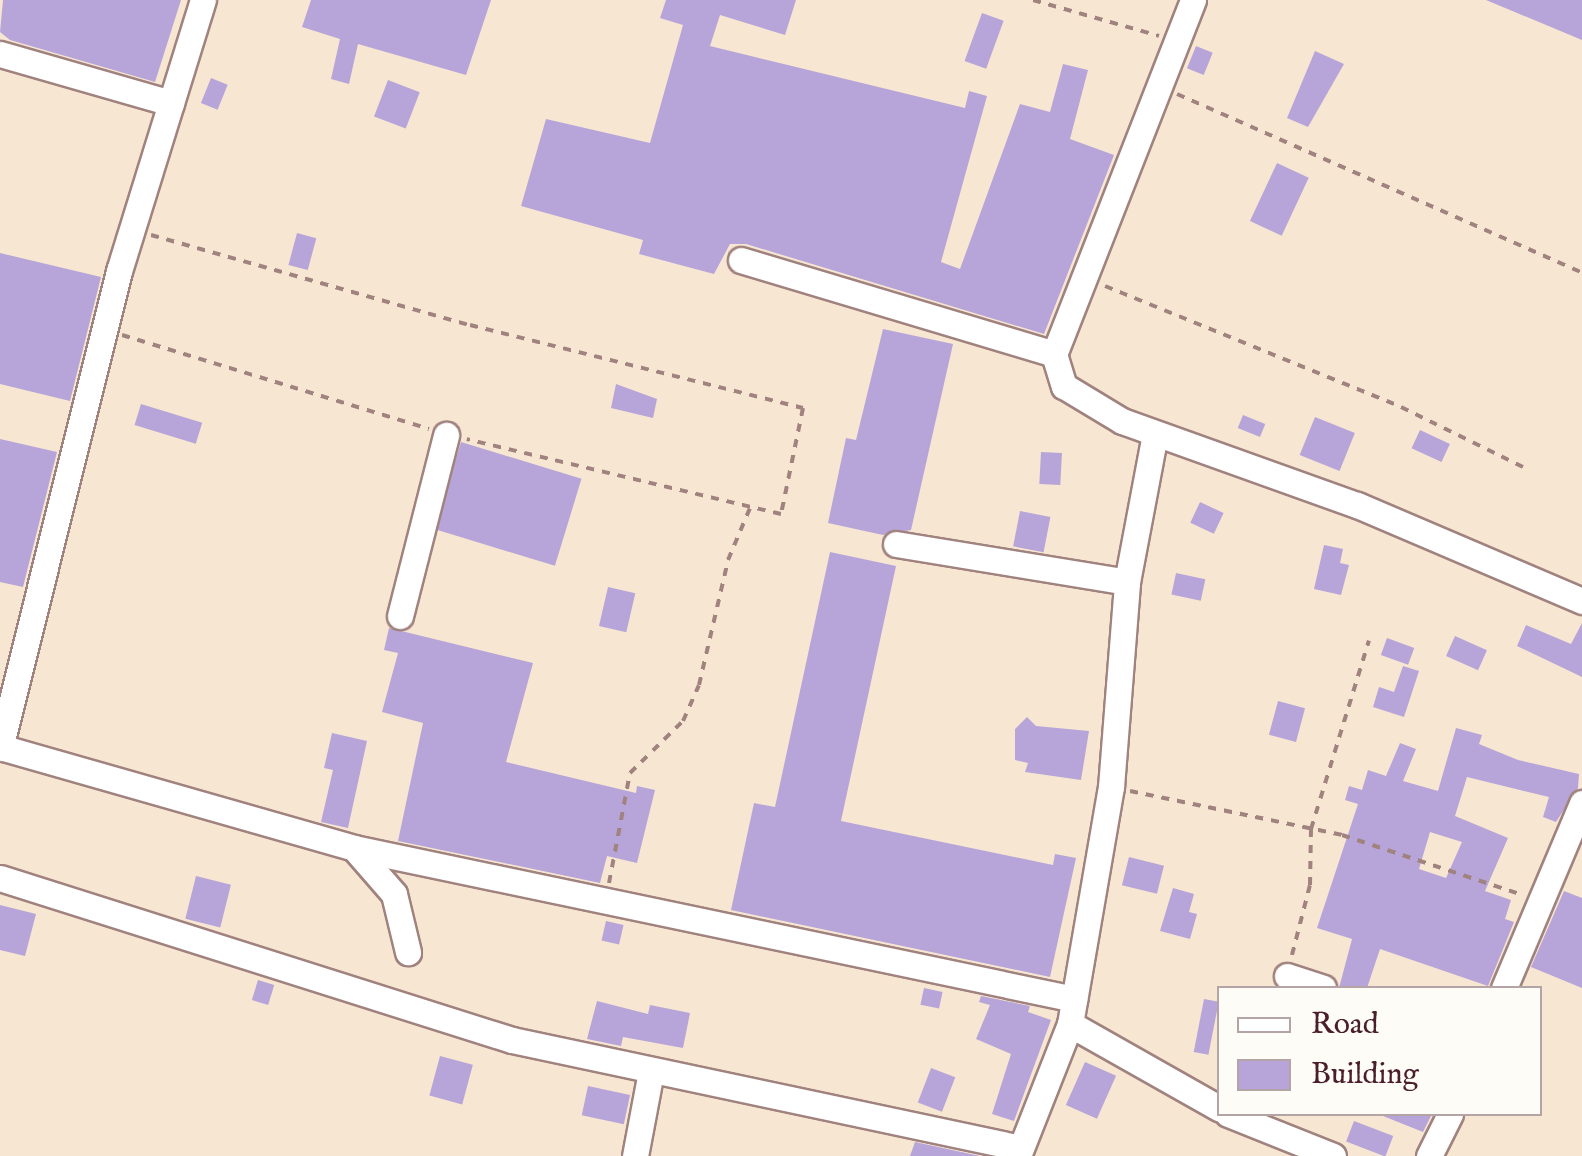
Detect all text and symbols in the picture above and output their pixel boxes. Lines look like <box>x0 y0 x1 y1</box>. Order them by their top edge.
legend <box>1217 986 1542 1116</box>
text: Road <box>1311 1006 1379 1044</box>
text: Building <box>1311 1056 1419 1094</box>

